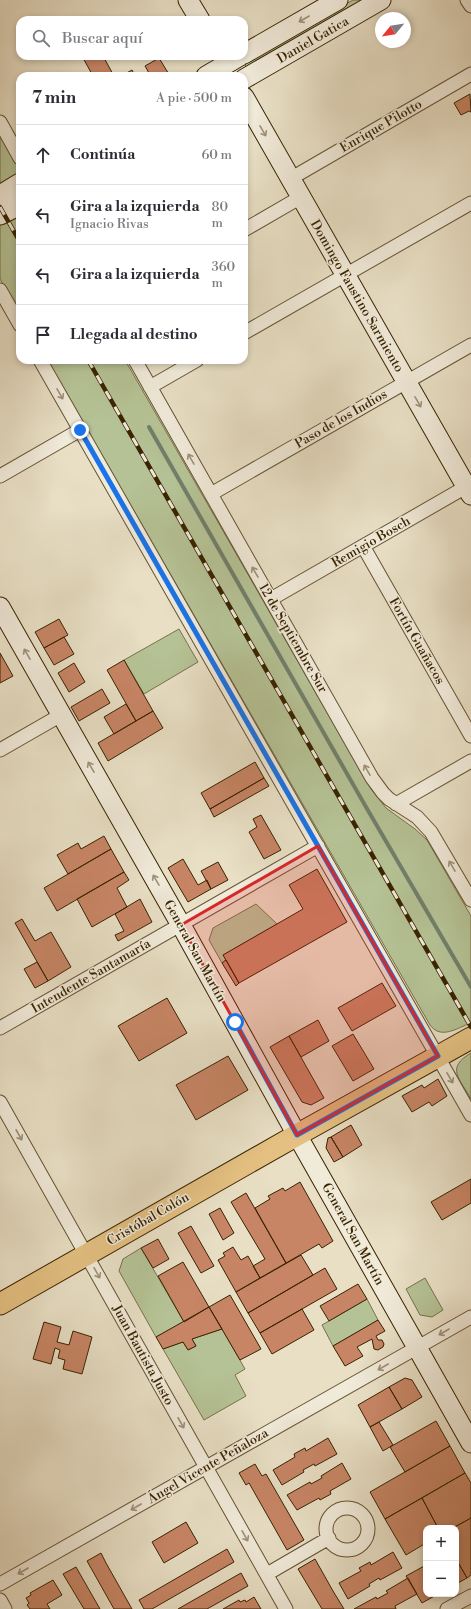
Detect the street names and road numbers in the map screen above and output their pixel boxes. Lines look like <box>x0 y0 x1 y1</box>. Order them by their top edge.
street label: Daniel Gatica <box>274 13 352 67</box>
street label: Enrique Pilotto <box>337 96 425 156</box>
street label: Domingo Faustino Sarmiento <box>307 217 407 375</box>
street label: Paso de los Indios <box>292 386 390 452</box>
street label: Remigio Bosch <box>329 513 414 571</box>
street label: 12 de Septiembre Sur <box>255 580 331 696</box>
street label: Fortín Guañacos <box>386 595 449 688</box>
street label: General San Martín <box>160 897 230 1005</box>
street label: Intendente Santamaría <box>29 935 154 1017</box>
street label: General San Martín <box>318 1180 388 1288</box>
street label: Cristóbal Colón <box>104 1189 192 1249</box>
street label: Juan Bautista Justo <box>108 1301 177 1408</box>
street label: Ángel Vicente Peñaloza <box>143 1424 272 1508</box>

